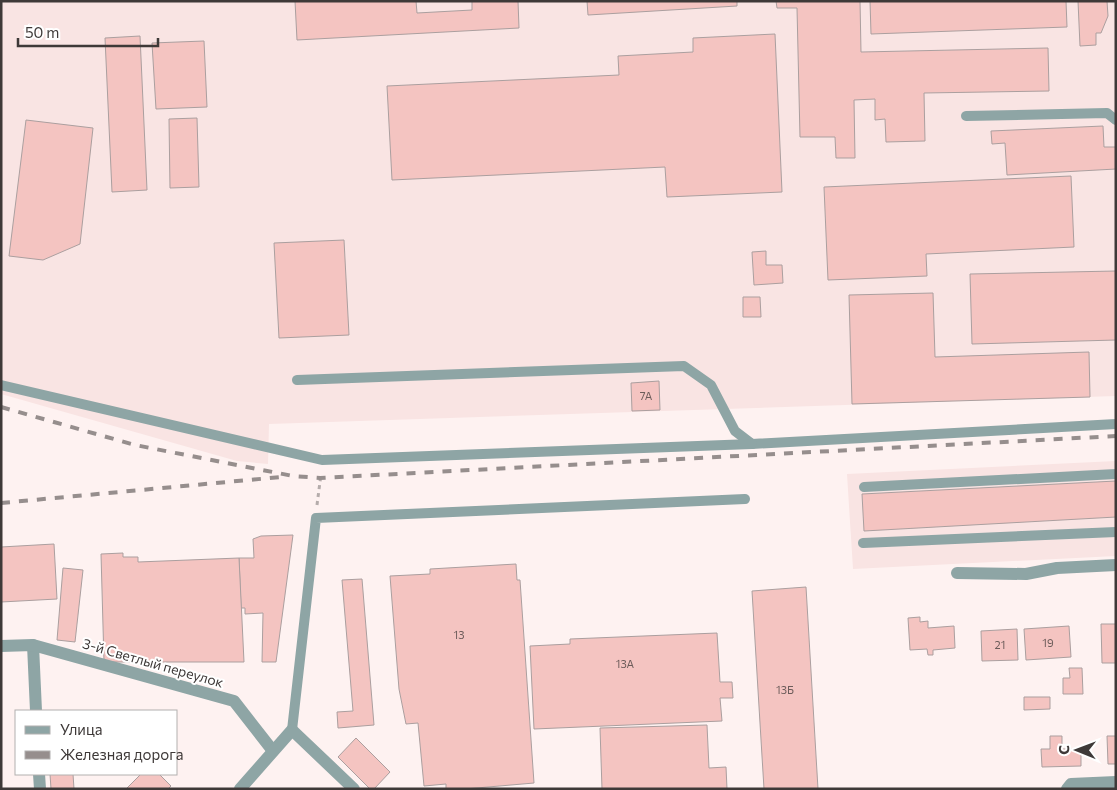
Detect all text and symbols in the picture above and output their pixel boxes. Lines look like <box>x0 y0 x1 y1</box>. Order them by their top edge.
scale bar <box>18 15 158 47</box>
text: 50 m <box>25 23 59 41</box>
house number: 7А <box>640 389 653 402</box>
house number: 13 <box>454 628 464 641</box>
street label: 3-й Светлый переулок <box>81 634 226 691</box>
house number: 19 <box>1042 636 1054 649</box>
house number: 21 <box>995 638 1005 651</box>
house number: 13А <box>616 657 635 670</box>
house number: 13Б <box>776 683 794 696</box>
legend <box>15 710 178 775</box>
text: Улица <box>60 720 102 738</box>
north arrow <box>1052 725 1102 775</box>
text: Железная дорога <box>60 745 184 763</box>
text: С <box>1055 745 1072 755</box>

